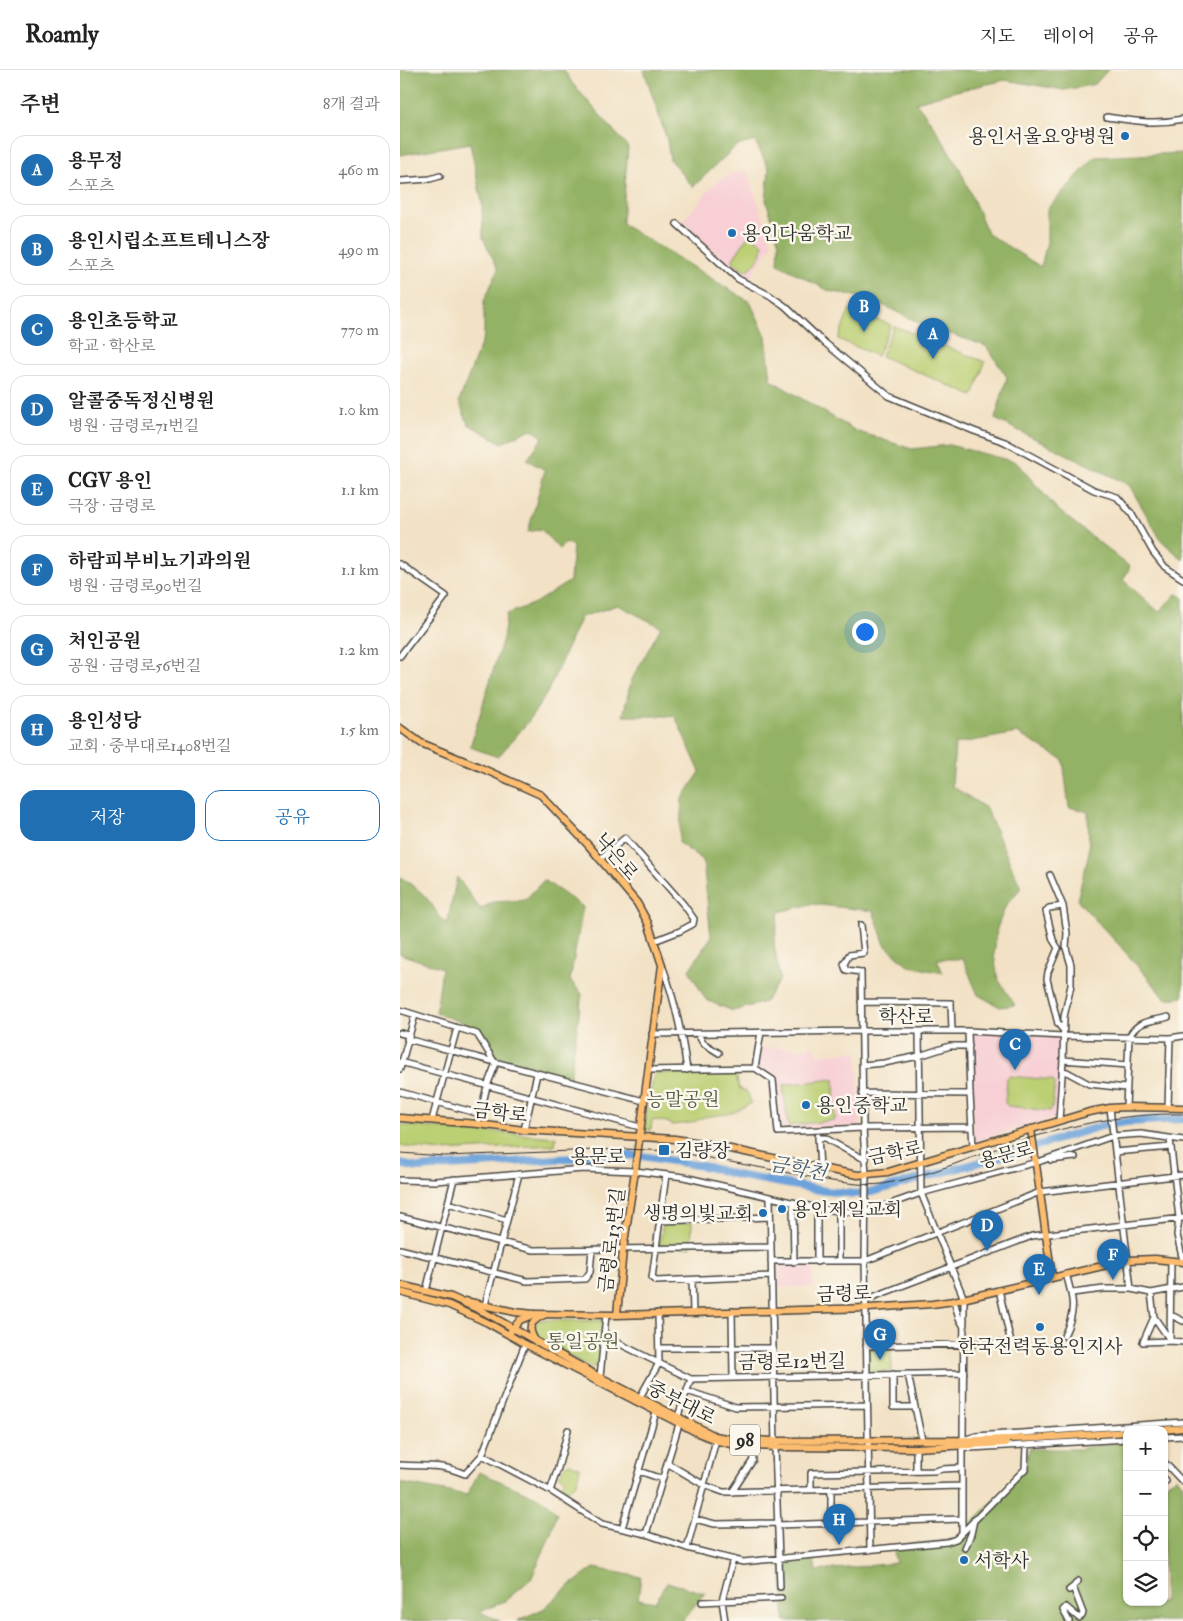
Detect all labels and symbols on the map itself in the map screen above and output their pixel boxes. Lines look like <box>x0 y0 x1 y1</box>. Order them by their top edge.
place label: 용인서울요양병원 <box>968 125 1115 149</box>
marker: 용인서울요양병원 <box>1119 130 1131 142</box>
place label: 용인다움학교 <box>742 222 852 246</box>
marker: 용인다움학교 <box>726 227 738 239</box>
pin: B <box>848 291 880 332</box>
pin: A <box>917 318 949 359</box>
your location <box>852 619 878 645</box>
street label: 낙은로 <box>589 828 643 885</box>
street label: 학산로 <box>878 1005 934 1029</box>
pin: C <box>999 1029 1031 1070</box>
park label: 능말공원 <box>646 1088 720 1112</box>
place label: 용인중학교 <box>816 1094 908 1118</box>
street label: 금학로 <box>471 1098 529 1128</box>
marker: 용인중학교 <box>800 1099 812 1111</box>
street label: 금학로 <box>866 1136 925 1170</box>
street label: 용문로 <box>977 1136 1036 1174</box>
place label: 김량장 <box>675 1139 731 1163</box>
marker: 김량장 <box>657 1143 671 1157</box>
street label: 용문로 <box>570 1145 626 1169</box>
water label: 금학천 <box>767 1151 830 1186</box>
street label: 금령로13번길 <box>594 1186 630 1294</box>
place label: 용인제일교회 <box>792 1198 902 1222</box>
place label: 생명의빛교회 <box>643 1202 753 1226</box>
marker: 용인제일교회 <box>776 1203 788 1215</box>
marker: 생명의빛교회 <box>757 1207 769 1219</box>
pin: D <box>971 1210 1003 1251</box>
pin: F <box>1097 1239 1129 1280</box>
pin: E <box>1023 1254 1055 1295</box>
street label: 금령로 <box>816 1281 872 1307</box>
pin: G <box>864 1319 896 1360</box>
marker: 한국전력동용인지사 <box>1034 1321 1046 1333</box>
park label: 통일공원 <box>546 1330 620 1354</box>
place label: 한국전력동용인지사 <box>957 1335 1123 1359</box>
street label: 금령로12번길 <box>738 1349 846 1375</box>
street label: 중부대로 <box>643 1376 720 1430</box>
road number: 98 <box>730 1424 760 1456</box>
pin: H <box>823 1504 855 1545</box>
place label: 서학사 <box>974 1549 1030 1573</box>
marker: 서학사 <box>958 1554 970 1566</box>

